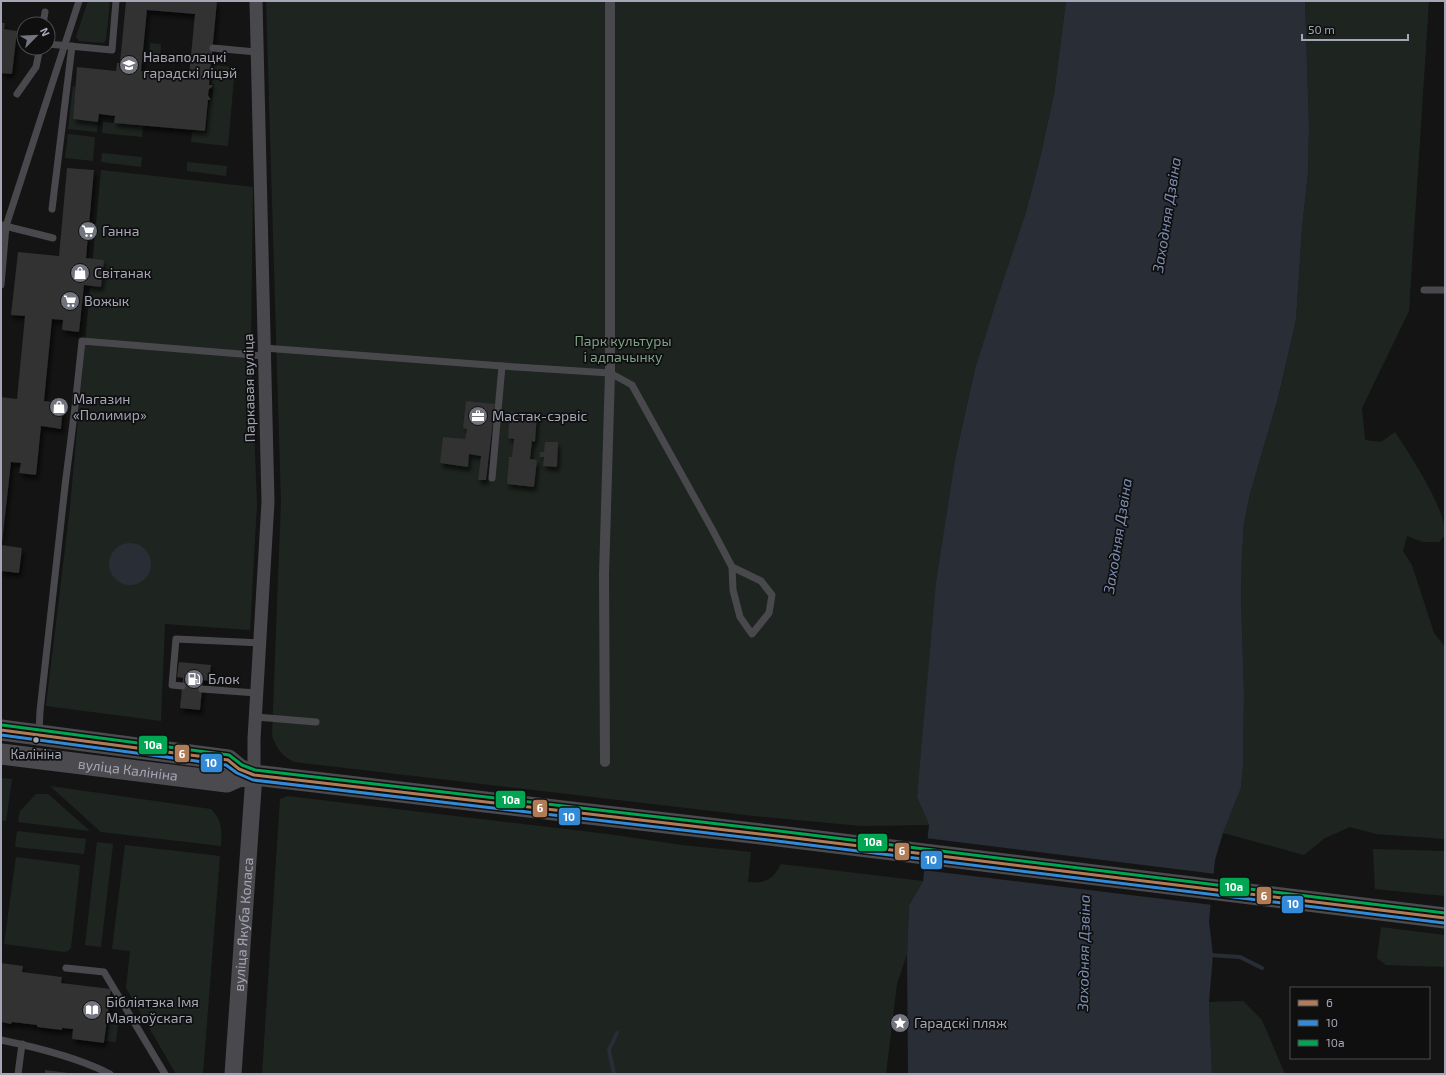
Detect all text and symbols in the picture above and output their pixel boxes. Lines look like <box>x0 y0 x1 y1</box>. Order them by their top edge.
north arrow <box>16 16 56 56</box>
scale bar <box>1302 16 1408 42</box>
text: 50 m <box>1308 22 1335 36</box>
text: N <box>38 25 53 38</box>
place label: Наваполацкі гарадскі ліцэй <box>143 48 237 81</box>
school or university icon: Наваполацкі гарадскі ліцэй <box>118 54 140 76</box>
water label: Заходняя Дзвіна <box>1148 156 1184 275</box>
supermarket icon: Ганна <box>77 220 99 242</box>
place label: Ганна <box>102 222 139 239</box>
shop icon: Світанак <box>69 262 91 284</box>
place label: Світанак <box>94 264 152 281</box>
supermarket icon: Вожык <box>59 290 81 312</box>
place label: Вожык <box>84 292 130 309</box>
park label: Парк культуры і адпачынку <box>574 332 672 365</box>
street label: Паркавая вуліца <box>239 333 258 443</box>
place label: Магазин «Полимир» <box>73 390 147 423</box>
shop icon: Магазин «Полимир» <box>48 396 70 418</box>
office icon: Мастак-сэрвіс <box>467 405 489 427</box>
place label: Мастак-сэрвіс <box>492 407 588 424</box>
water label: Заходняя Дзвіна <box>1099 477 1135 596</box>
fuel station icon: Блок <box>183 668 205 690</box>
place label: Блок <box>208 670 240 687</box>
marker: Калініна <box>31 735 41 745</box>
line badge: 10а <box>138 735 168 755</box>
text: 10а <box>144 738 162 751</box>
line badge: 6 <box>174 744 190 763</box>
place label: Калініна <box>10 746 62 762</box>
text: 6 <box>179 747 186 760</box>
line badge: 10 <box>200 753 223 773</box>
street label: вуліца Калініна <box>77 755 179 784</box>
text: 10 <box>205 756 217 769</box>
line badge: 10а <box>495 790 526 809</box>
text: 10а <box>502 793 520 806</box>
line badge: 6 <box>532 799 548 818</box>
text: 6 <box>537 801 544 814</box>
line badge: 10 <box>558 807 581 826</box>
text: 10 <box>563 810 575 823</box>
line badge: 10а <box>857 833 888 852</box>
text: 10а <box>864 835 882 848</box>
line badge: 6 <box>894 842 910 861</box>
text: 6 <box>899 844 906 857</box>
line badge: 10 <box>920 850 943 870</box>
text: 10 <box>925 853 937 866</box>
street label: вуліца Якуба Коласа <box>230 857 256 992</box>
line badge: 10а <box>1219 877 1250 897</box>
text: 10а <box>1225 880 1243 893</box>
line badge: 6 <box>1256 886 1272 905</box>
text: 6 <box>1261 889 1268 902</box>
water label: Заходняя Дзвіна <box>1073 894 1093 1012</box>
line badge: 10 <box>1281 895 1304 914</box>
text: 10 <box>1287 897 1299 910</box>
legend <box>1290 987 1430 1059</box>
place label: Бібліятэка Імя Маякоўскага <box>106 993 199 1026</box>
text: 6 <box>1326 995 1333 1009</box>
library icon: Бібліятэка Імя Маякоўскага <box>81 999 103 1021</box>
place icon: Гарадскі пляж <box>889 1012 911 1034</box>
place label: Гарадскі пляж <box>914 1014 1007 1031</box>
text: 10 <box>1326 1015 1338 1029</box>
text: 10а <box>1326 1035 1345 1049</box>

